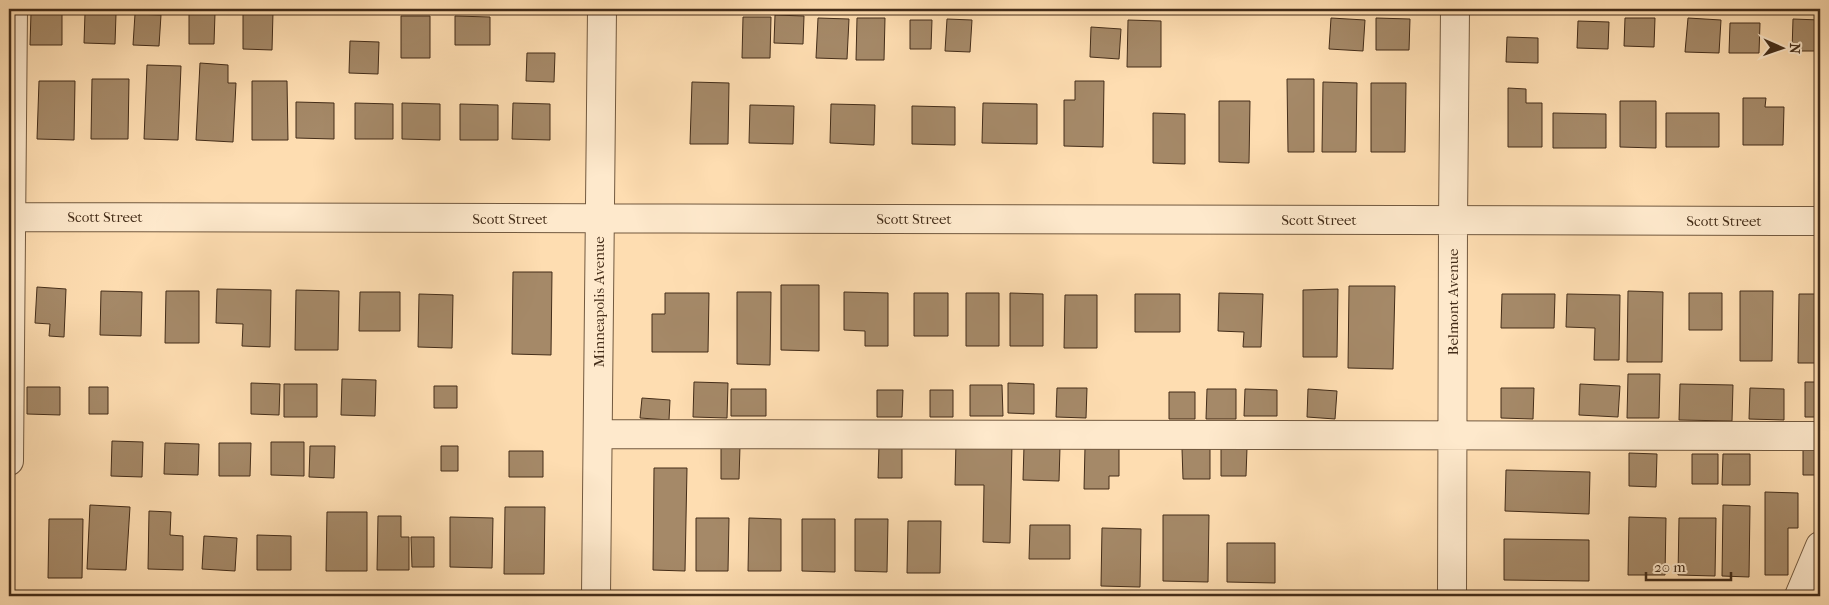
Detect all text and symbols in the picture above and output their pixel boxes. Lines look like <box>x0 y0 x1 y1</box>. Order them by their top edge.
north arrow <box>1756 22 1806 72</box>
text: N <box>1786 43 1803 54</box>
street label: Scott Street <box>67 208 143 226</box>
street label: Scott Street <box>472 210 548 228</box>
street label: Scott Street <box>876 210 952 228</box>
street label: Scott Street <box>1281 211 1357 229</box>
street label: Scott Street <box>1686 212 1762 230</box>
street label: Minneapolis Avenue <box>590 236 608 368</box>
street label: Belmont Avenue <box>1444 248 1462 355</box>
scale bar <box>1646 550 1732 582</box>
text: 20 m <box>1654 558 1686 576</box>

